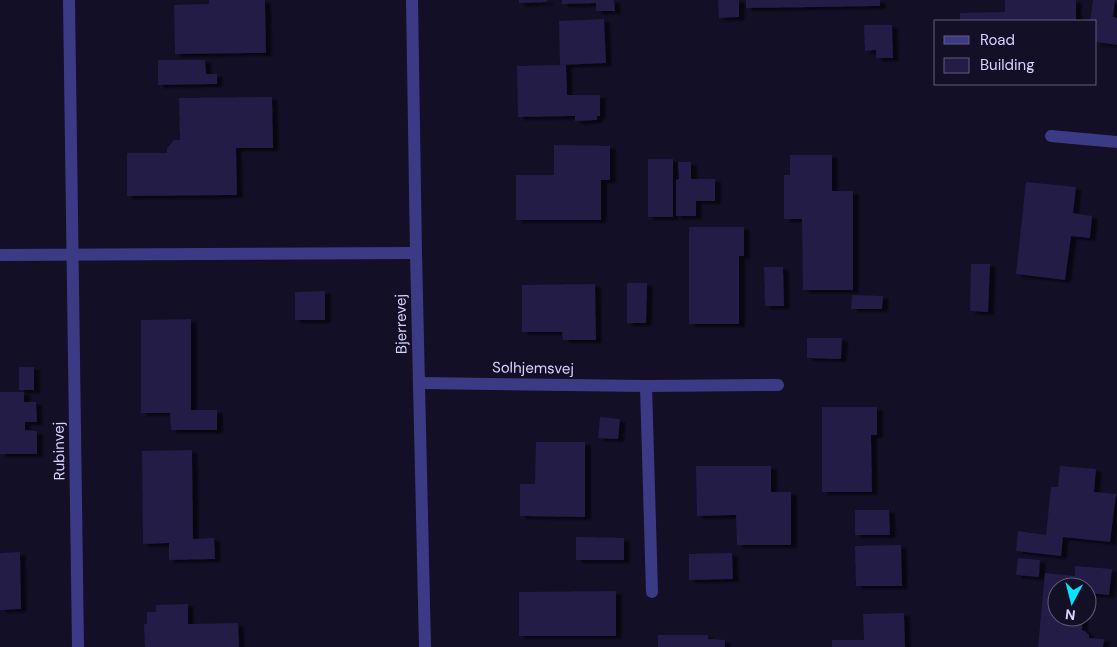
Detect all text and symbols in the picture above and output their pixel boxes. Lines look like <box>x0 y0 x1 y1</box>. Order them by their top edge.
legend <box>934 20 1097 85</box>
text: Road <box>980 30 1015 50</box>
text: Building <box>980 55 1035 75</box>
street label: Bjerrevej <box>390 294 412 354</box>
street label: Solhjemsvej <box>492 357 574 379</box>
street label: Rubinvej <box>48 422 70 480</box>
north arrow <box>1047 577 1097 627</box>
text: N <box>1064 605 1077 624</box>

